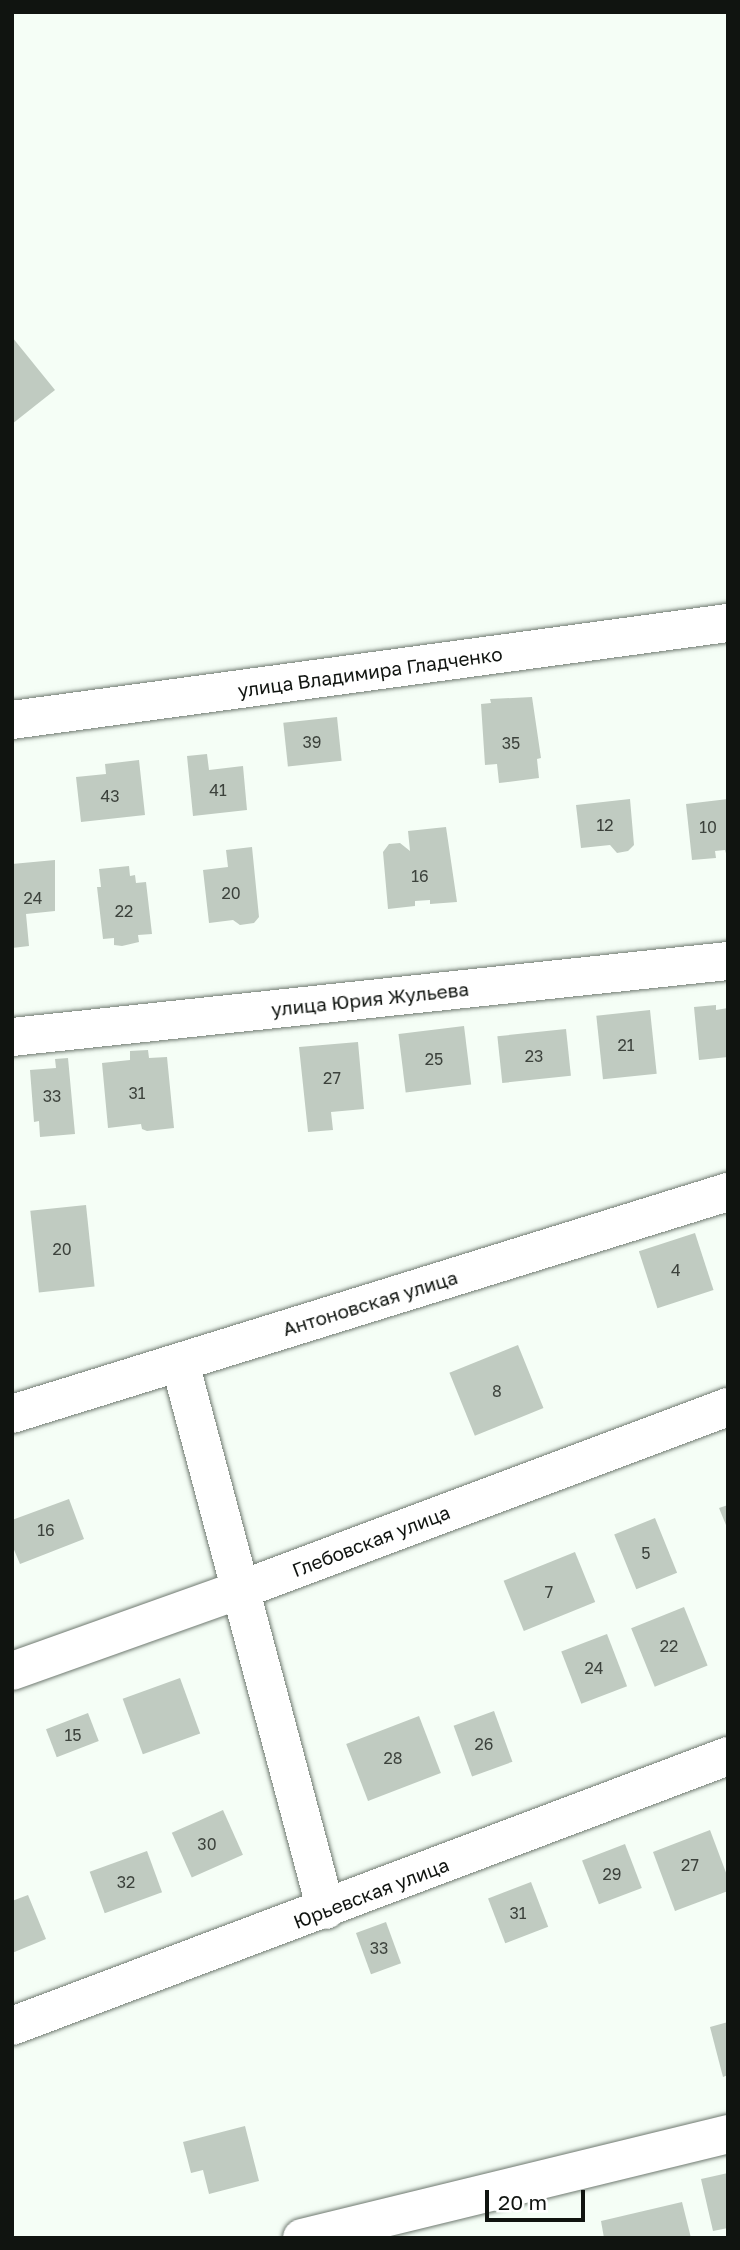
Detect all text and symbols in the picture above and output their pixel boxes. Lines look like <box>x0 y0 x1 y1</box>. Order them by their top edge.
street label: улица Владимира Гладченко <box>236 642 504 702</box>
house number: 39 <box>302 732 322 752</box>
house number: 35 <box>502 733 520 753</box>
house number: 41 <box>209 780 227 800</box>
house number: 43 <box>100 786 120 806</box>
house number: 12 <box>596 815 614 835</box>
house number: 10 <box>699 817 717 837</box>
house number: 16 <box>411 866 429 886</box>
house number: 20 <box>221 883 241 903</box>
house number: 24 <box>23 888 43 908</box>
house number: 22 <box>115 901 133 921</box>
street label: улица Юрия Жульева <box>270 977 470 1021</box>
house number: 21 <box>617 1035 635 1055</box>
house number: 23 <box>525 1046 543 1066</box>
house number: 25 <box>425 1049 443 1069</box>
house number: 27 <box>323 1068 341 1088</box>
house number: 31 <box>128 1083 146 1103</box>
house number: 33 <box>43 1086 61 1106</box>
house number: 20 <box>52 1239 72 1259</box>
house number: 4 <box>671 1260 681 1280</box>
street label: Антоновская улица <box>280 1266 460 1340</box>
house number: 8 <box>492 1381 502 1401</box>
street label: Глебовская улица <box>289 1500 453 1582</box>
house number: 16 <box>37 1520 55 1540</box>
house number: 5 <box>641 1543 651 1563</box>
house number: 7 <box>545 1582 553 1602</box>
house number: 22 <box>660 1636 678 1656</box>
house number: 24 <box>584 1658 604 1678</box>
house number: 15 <box>64 1725 82 1745</box>
house number: 26 <box>475 1734 493 1754</box>
house number: 28 <box>383 1748 403 1768</box>
house number: 30 <box>197 1834 217 1854</box>
street label: Юрьевская улица <box>290 1853 452 1933</box>
house number: 27 <box>681 1855 699 1875</box>
house number: 29 <box>603 1864 621 1884</box>
house number: 32 <box>117 1872 135 1892</box>
house number: 31 <box>509 1903 527 1923</box>
house number: 33 <box>370 1938 388 1958</box>
scale bar <box>488 2176 588 2220</box>
text: 20 m <box>498 2189 547 2215</box>

